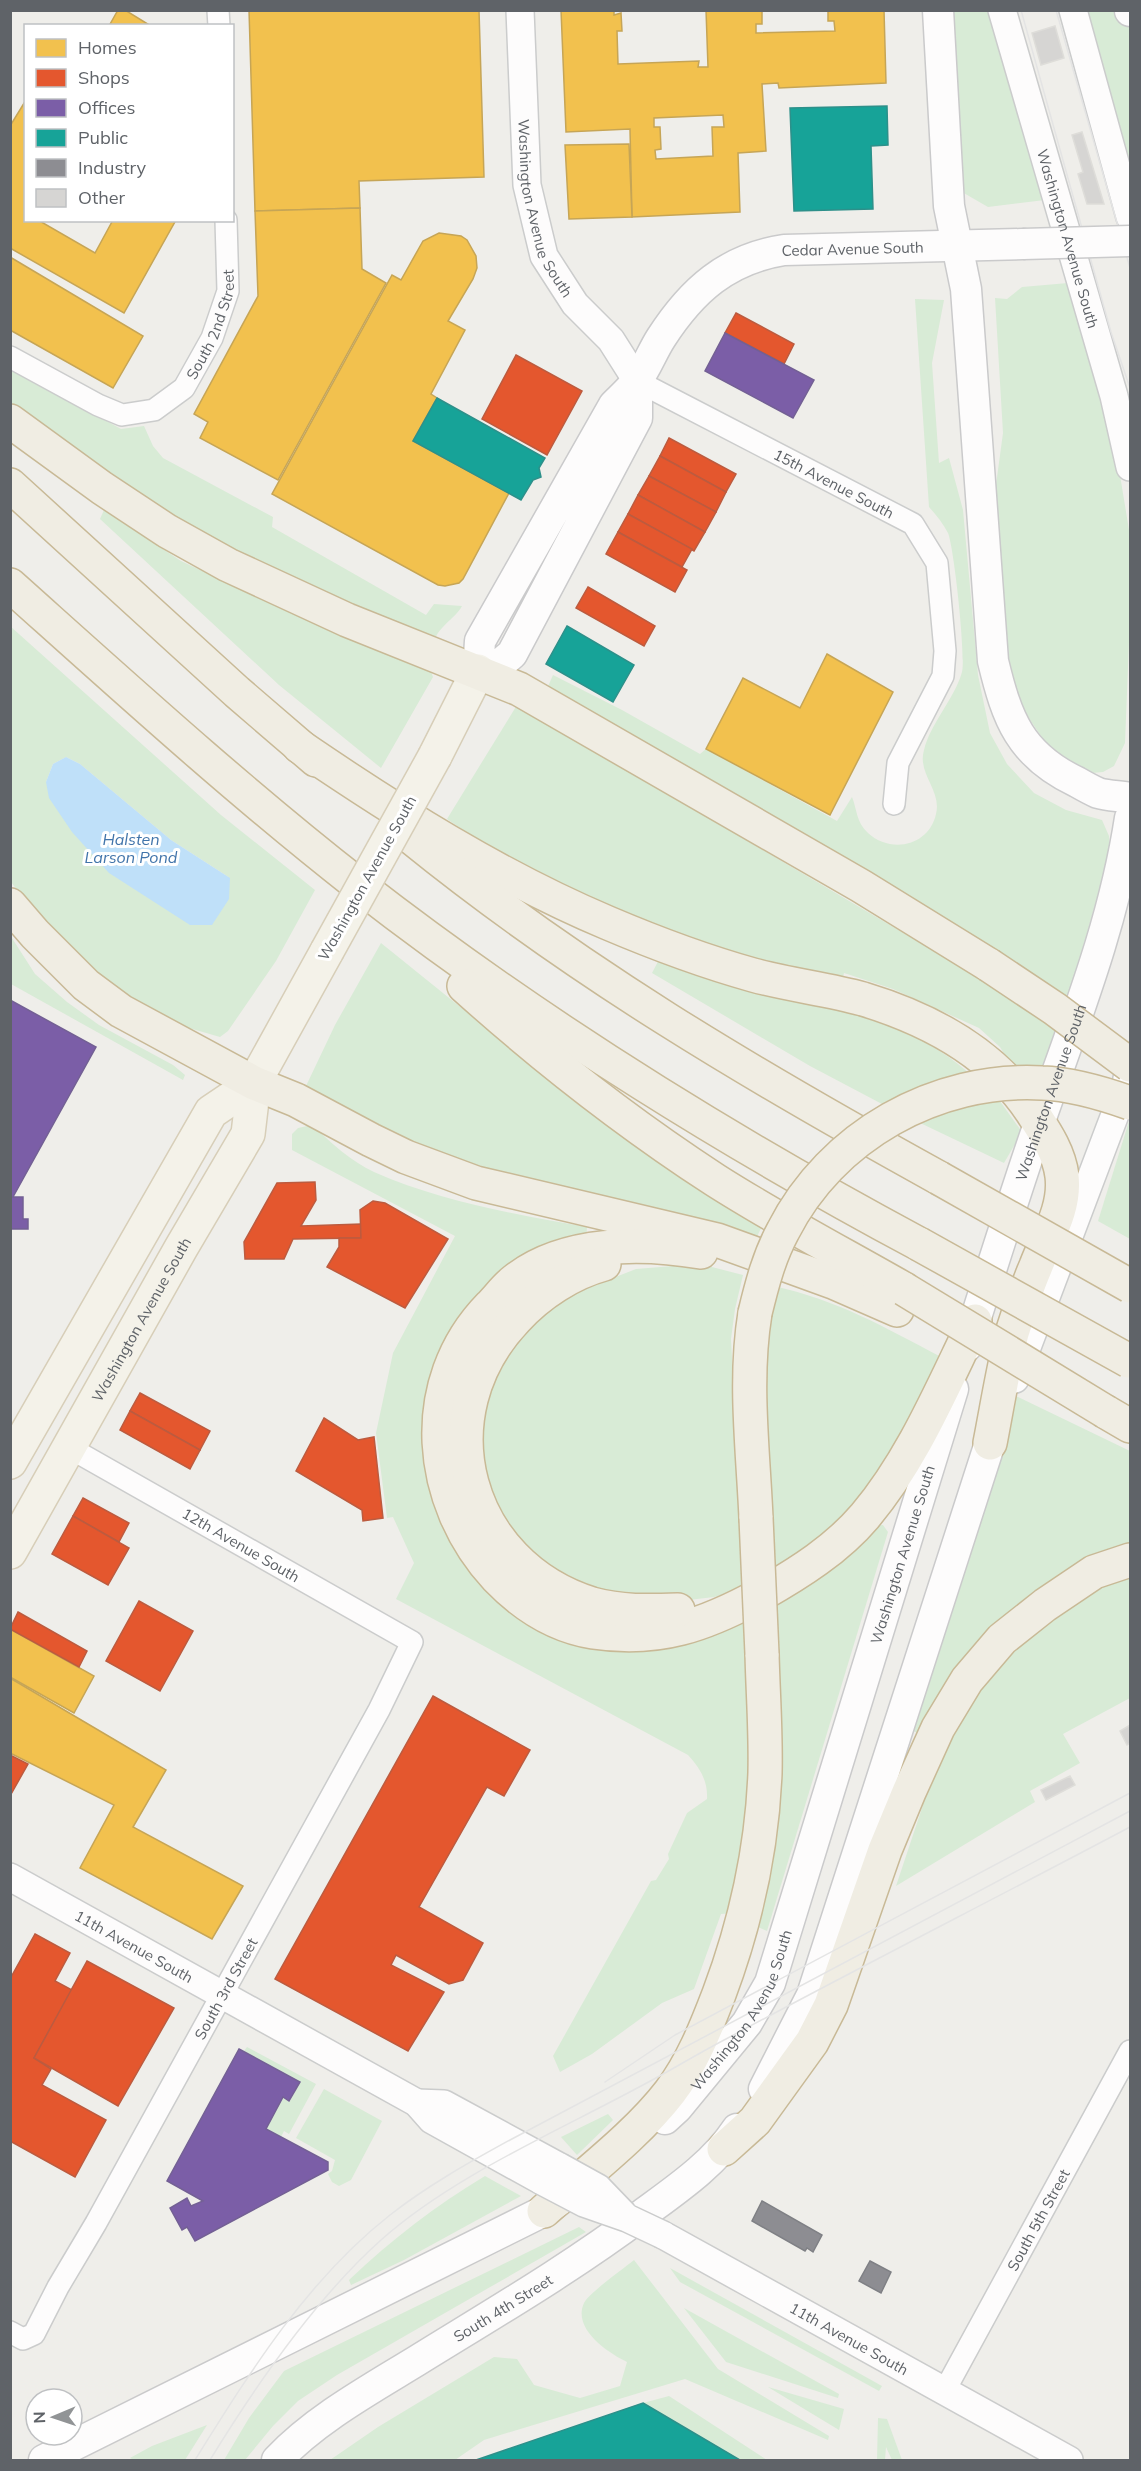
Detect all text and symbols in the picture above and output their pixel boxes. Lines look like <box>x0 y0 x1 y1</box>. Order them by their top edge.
legend <box>24 24 234 222</box>
text: Homes <box>78 36 137 59</box>
text: Shops <box>78 66 130 89</box>
text: Offices <box>78 96 136 119</box>
street label: Washington Avenue South <box>515 119 577 300</box>
text: Public <box>78 126 128 149</box>
street label: Washington Avenue South <box>1033 147 1103 330</box>
text: Industry <box>78 156 147 179</box>
text: Other <box>78 186 126 209</box>
street label: Cedar Avenue South <box>781 237 924 260</box>
street label: South 2nd Street <box>181 269 237 382</box>
street label: 15th Avenue South <box>771 444 897 522</box>
street label: Washington Avenue South <box>314 792 420 964</box>
water label: Halsten Larson Pond <box>85 829 178 867</box>
street label: Washington Avenue South <box>1011 1001 1090 1183</box>
street label: Washington Avenue South <box>87 1234 195 1405</box>
street label: Washington Avenue South <box>866 1463 938 1646</box>
street label: 12th Avenue South <box>179 1504 303 1586</box>
street label: 11th Avenue South <box>71 1905 197 1986</box>
street label: Washington Avenue South <box>686 1927 795 2094</box>
street label: South 3rd Street <box>190 1934 261 2043</box>
street label: South 5th Street <box>1002 2166 1073 2274</box>
street label: South 4th Street <box>450 2270 556 2346</box>
street label: 11th Avenue South <box>787 2298 912 2379</box>
north arrow <box>24 2387 84 2447</box>
text: N <box>29 2411 49 2424</box>

